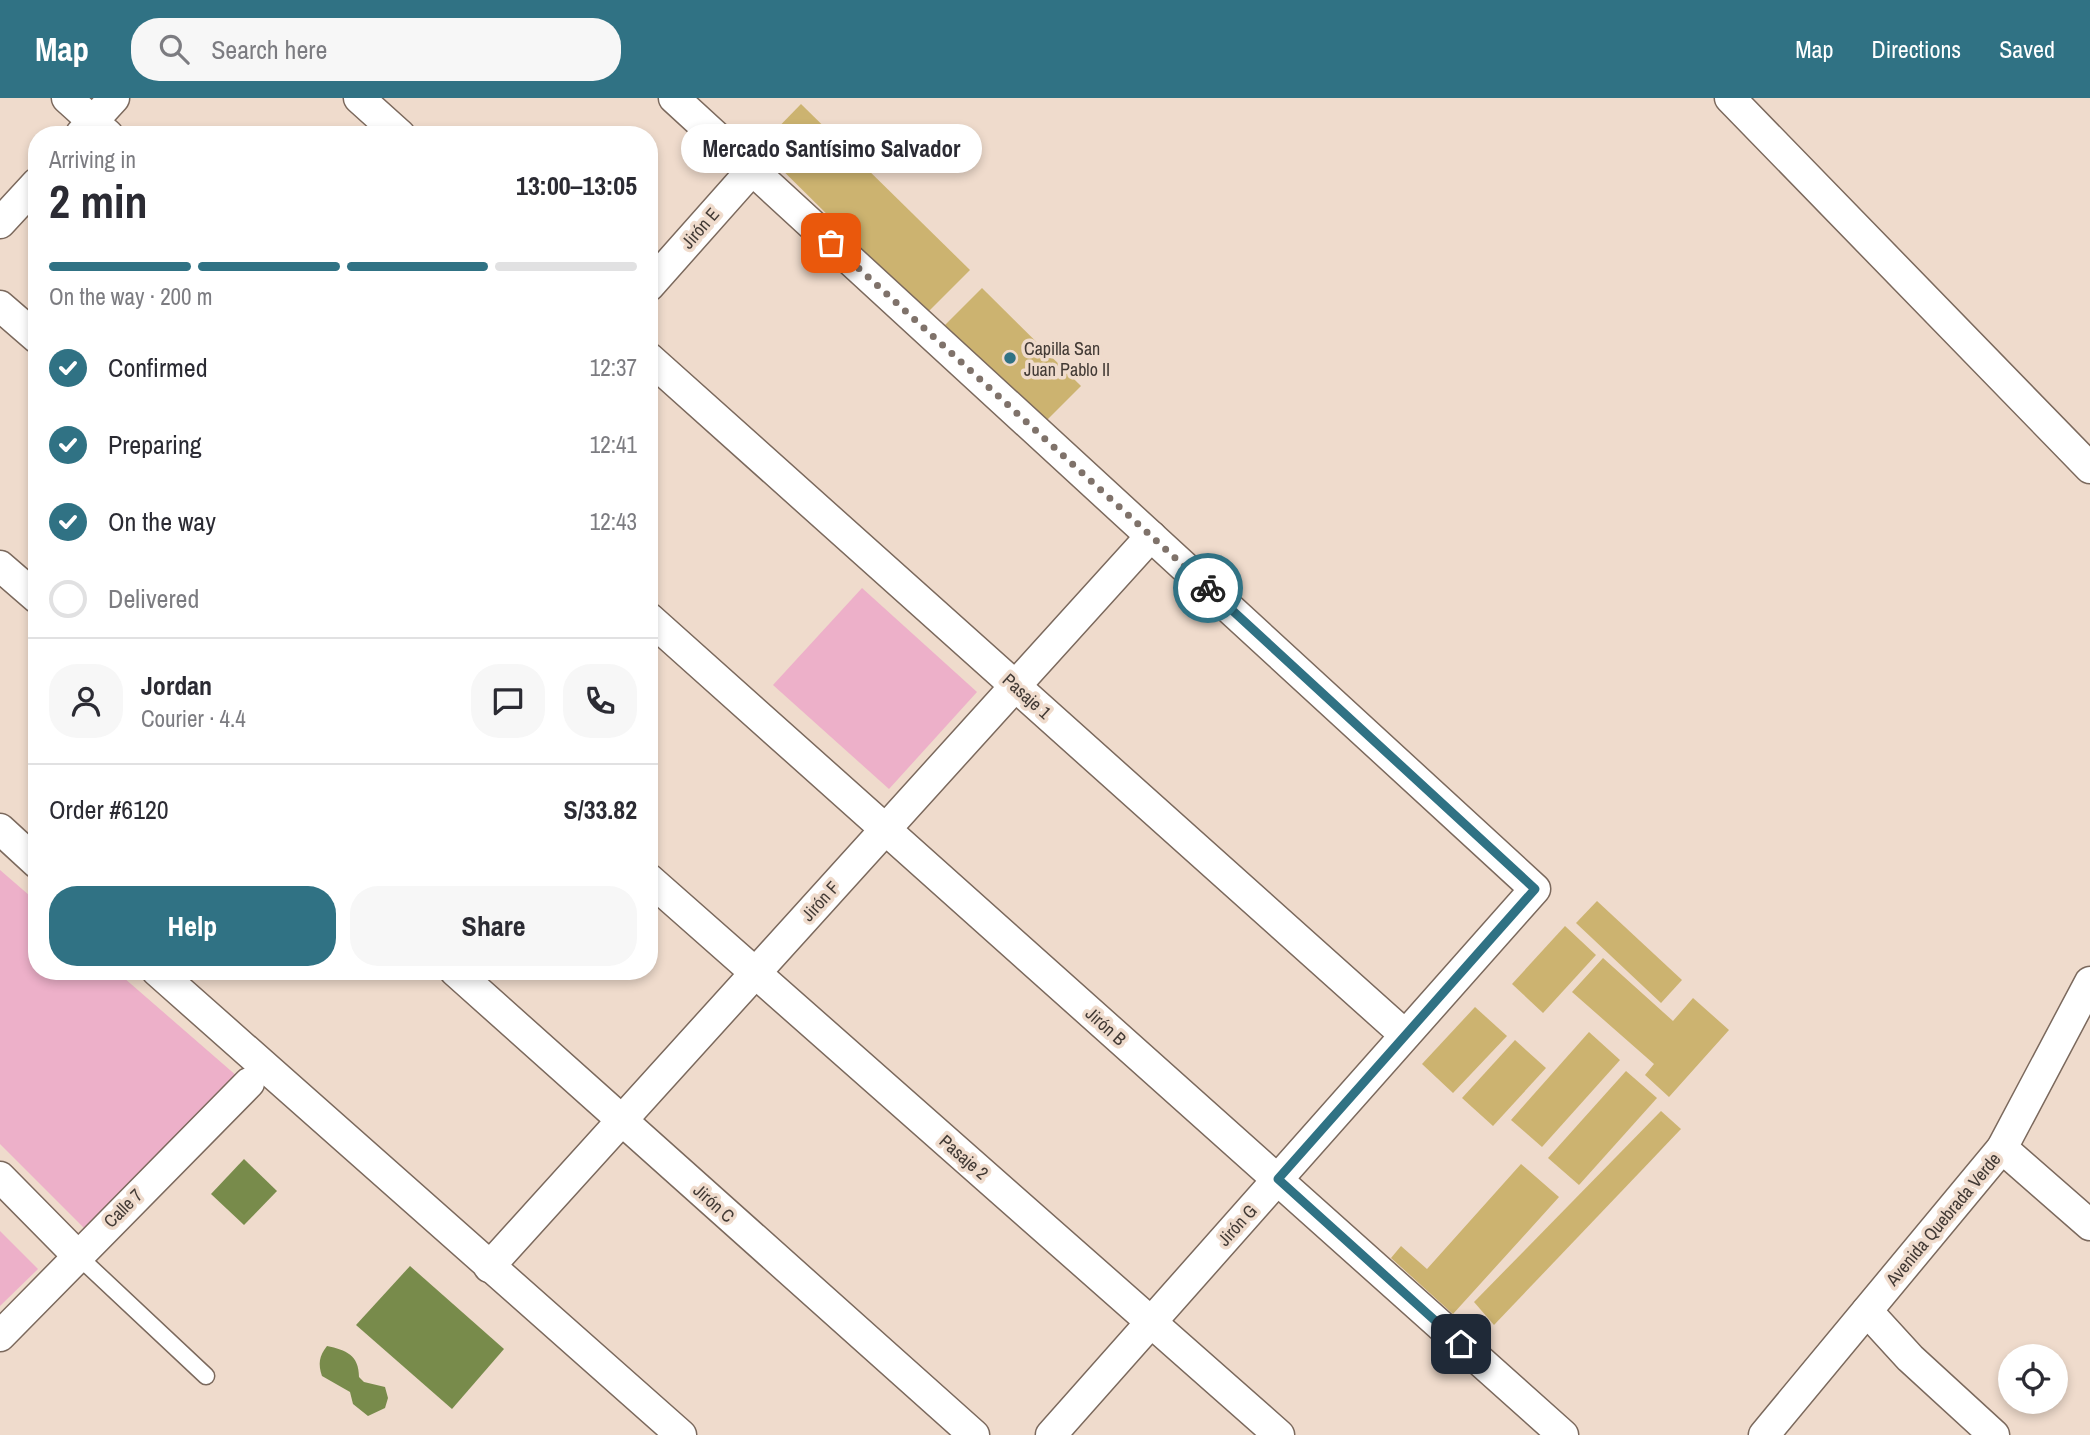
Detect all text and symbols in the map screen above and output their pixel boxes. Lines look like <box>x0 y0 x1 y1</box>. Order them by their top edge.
search box <box>131 18 621 81</box>
text: Map <box>35 27 89 71</box>
icon: search <box>155 30 193 68</box>
text: Search here <box>211 32 327 67</box>
text: Map <box>1795 33 1833 65</box>
text: Directions <box>1871 33 1961 65</box>
text: Saved <box>1999 33 2055 65</box>
callout: Mercado Santísimo Salvador <box>680 124 982 173</box>
text: Mercado Santísimo Salvador <box>703 133 960 164</box>
text: Arriving in <box>49 144 136 175</box>
text: 13:00–13:05 <box>516 168 637 203</box>
text: 2 min <box>49 170 148 232</box>
street label: Jirón E <box>675 202 725 254</box>
pin <box>801 213 861 273</box>
icon: bag <box>812 224 850 262</box>
text: On the way · 200 m <box>49 281 213 312</box>
place label: Capilla San Juan Pablo II <box>1024 336 1110 382</box>
icon: check <box>49 349 87 387</box>
text: Confirmed <box>108 350 208 385</box>
marker: Capilla San Juan Pablo II <box>1002 350 1018 366</box>
text: 12:37 <box>590 352 637 383</box>
icon: check <box>49 426 87 464</box>
text: Preparing <box>108 427 202 462</box>
text: 12:41 <box>590 429 637 460</box>
icon: check <box>49 503 87 541</box>
text: On the way <box>108 504 216 539</box>
text: 12:43 <box>590 506 637 537</box>
courier <box>1173 553 1243 623</box>
icon: bike <box>1189 569 1227 607</box>
text: Delivered <box>108 581 199 616</box>
button: person <box>49 664 123 738</box>
button: chat <box>471 664 545 738</box>
button: phone <box>563 664 637 738</box>
street label: Pasaje 1 <box>997 667 1057 725</box>
text: Jordan <box>141 668 212 703</box>
text: Courier · 4.4 <box>141 703 246 734</box>
text: Order #6120 <box>49 792 169 827</box>
text: S/33.82 <box>563 792 637 827</box>
street label: Jirón F <box>795 876 845 926</box>
button: Help <box>49 886 336 966</box>
button: Share <box>350 886 637 966</box>
street label: Jirón B <box>1080 1001 1132 1051</box>
street label: Pasaje 2 <box>934 1129 994 1185</box>
street label: Avenida Quebrada Verde <box>1879 1147 2006 1292</box>
street label: Jirón C <box>688 1178 740 1228</box>
street label: Calle 7 <box>98 1183 148 1233</box>
street label: Jirón G <box>1212 1199 1262 1251</box>
pin <box>1431 1314 1491 1374</box>
icon: home <box>1442 1325 1480 1363</box>
map controls <box>1998 1344 2068 1414</box>
button: locate <box>1998 1344 2068 1414</box>

